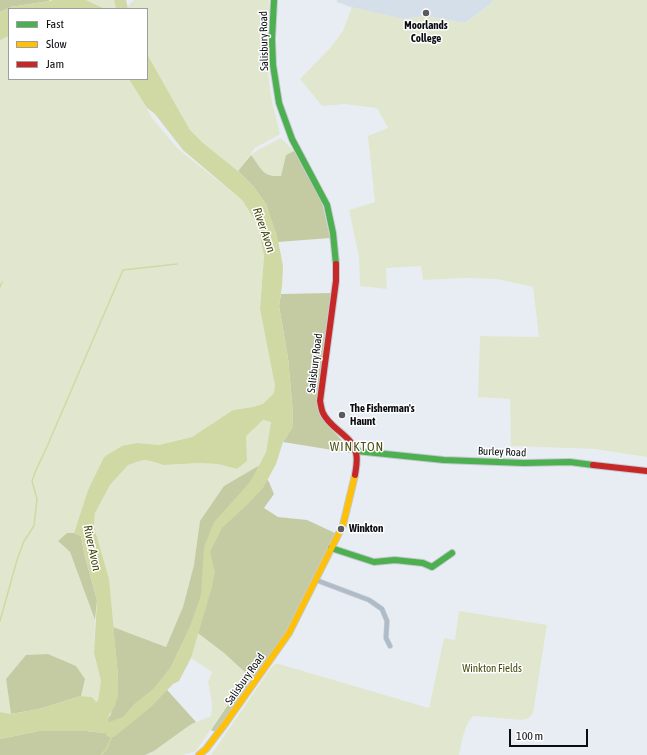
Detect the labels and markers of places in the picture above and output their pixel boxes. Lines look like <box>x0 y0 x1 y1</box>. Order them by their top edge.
marker: Moorlands College <box>421 8 431 18</box>
place label: Moorlands College <box>404 19 448 45</box>
place label: The Fisherman's Haunt <box>350 402 415 428</box>
marker: The Fisherman's Haunt <box>337 410 347 420</box>
place label: Winkton <box>349 522 383 536</box>
marker: Winkton <box>336 524 346 534</box>

